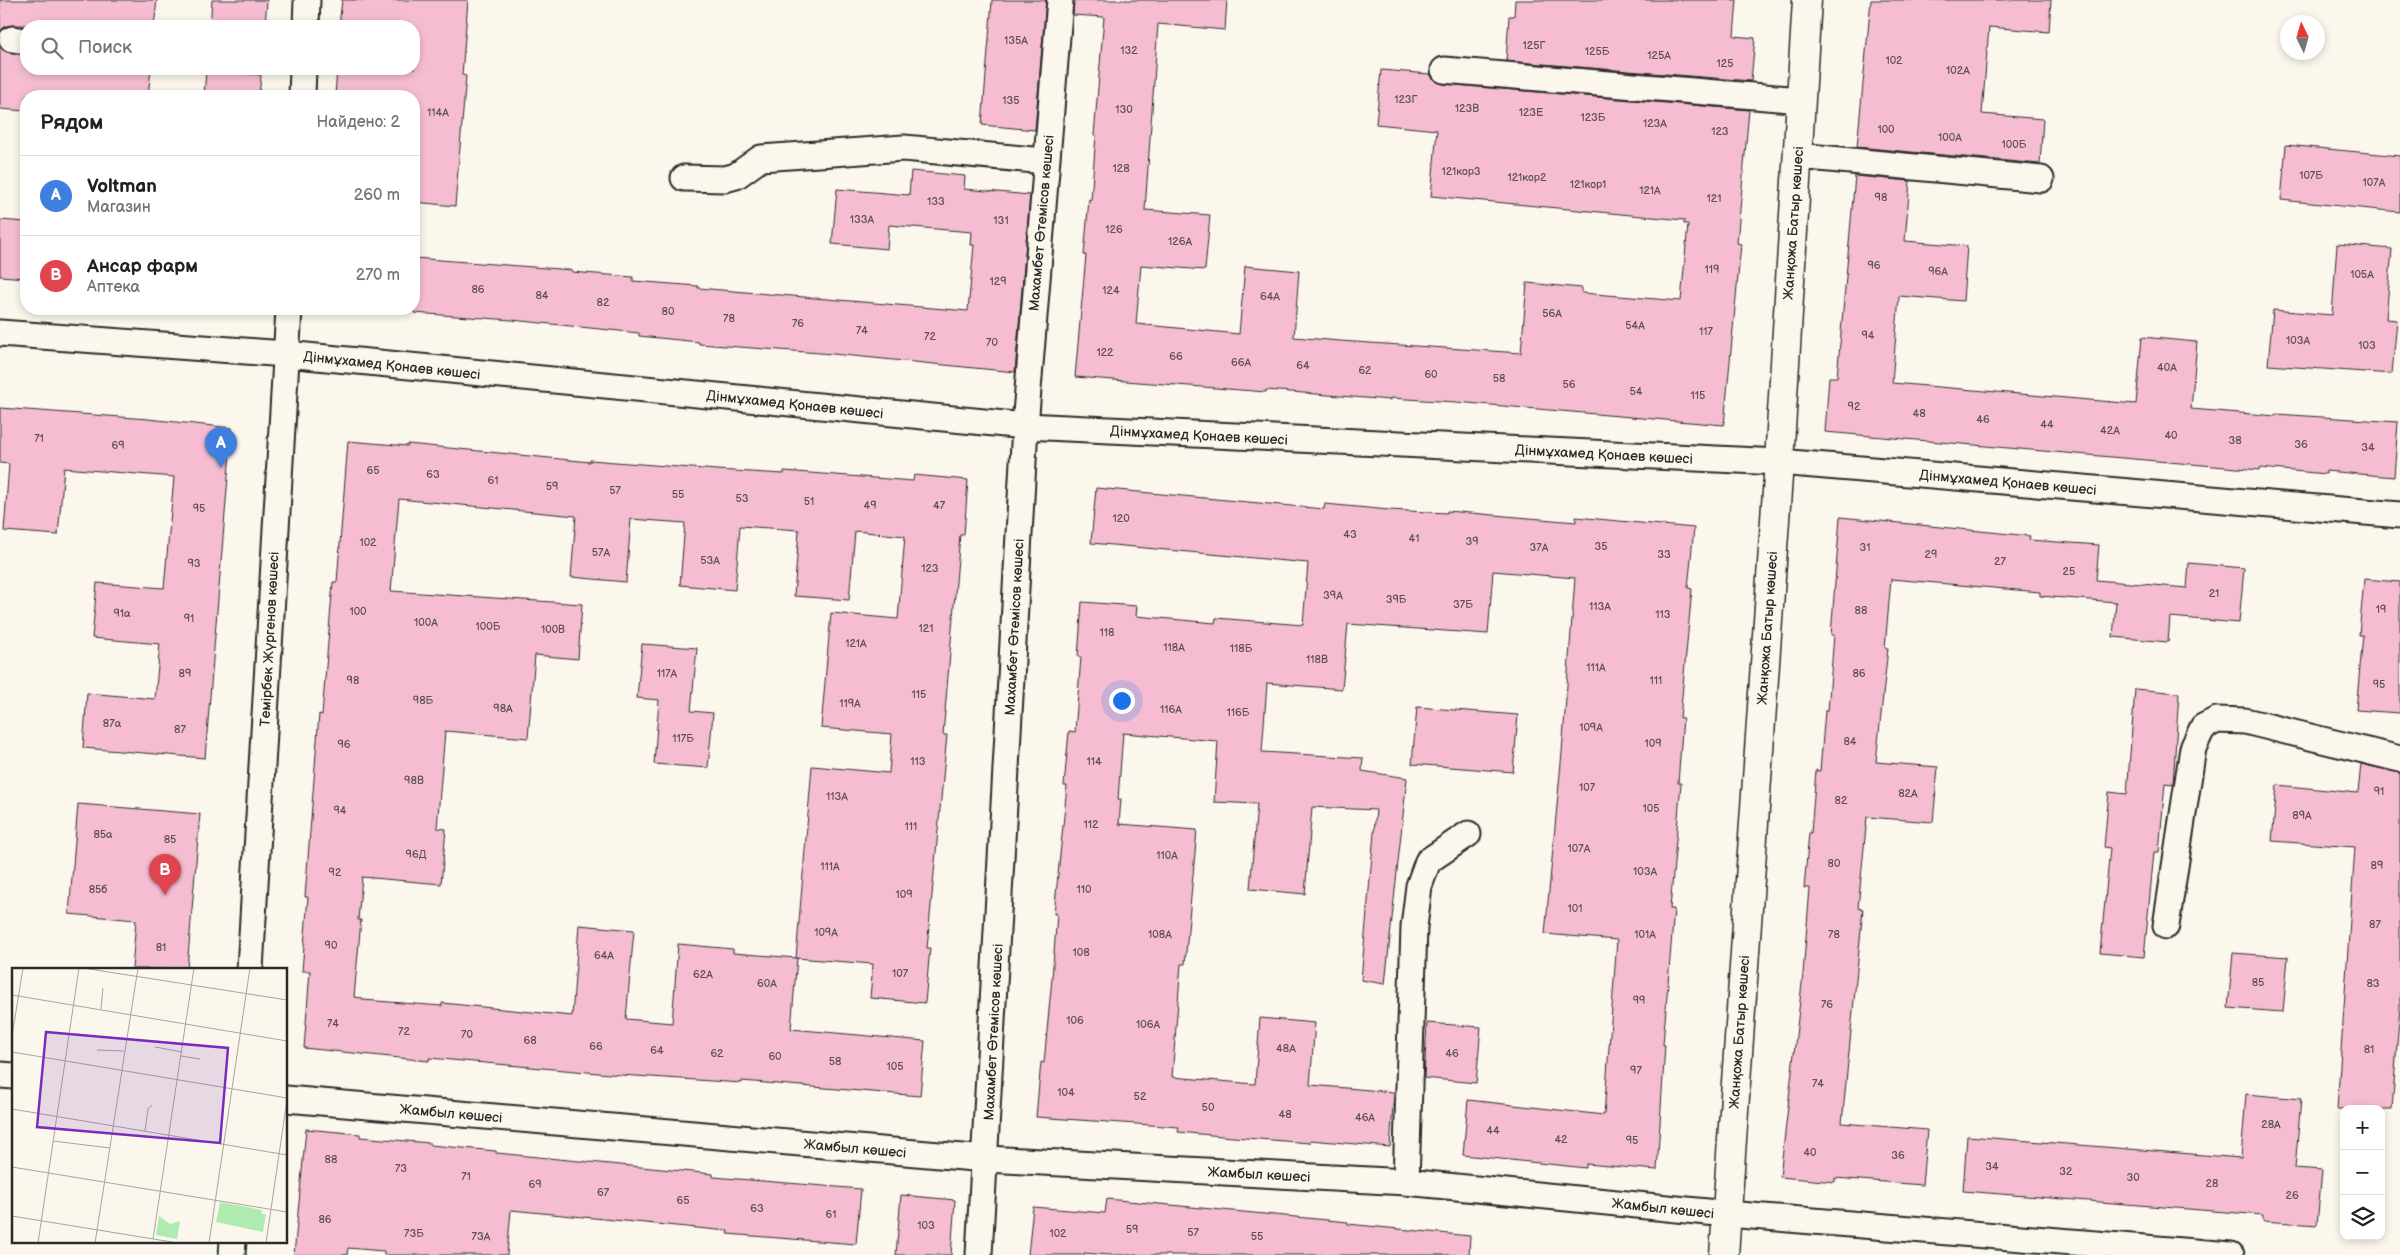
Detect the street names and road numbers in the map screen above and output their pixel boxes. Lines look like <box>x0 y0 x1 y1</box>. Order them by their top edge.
street label: Махамбет Өтемісов көшесі <box>1025 134 1058 312</box>
street label: Жанқожа Батыр көшесі <box>1780 146 1807 300</box>
street label: Дінмұхамед Қонаев көшесі <box>303 348 481 383</box>
street label: Дінмұхамед Қонаев көшесі <box>706 387 884 422</box>
street label: Дінмұхамед Қонаев көшесі <box>1110 422 1288 449</box>
street label: Дінмұхамед Қонаев көшесі <box>1515 441 1693 468</box>
street label: Дінмұхамед Қонаев көшесі <box>1919 466 2097 499</box>
street label: Махамбет Өтемісов көшесі <box>1001 538 1028 716</box>
street label: Темірбек Жүргенов көшесі <box>256 551 283 727</box>
street label: Жанқожа Батыр көшесі <box>1754 551 1781 705</box>
street label: Махамбет Өтемісов көшесі <box>980 943 1007 1121</box>
street label: Жанқожа Батыр көшесі <box>1726 955 1753 1109</box>
street label: Жамбыл көшесі <box>399 1101 503 1126</box>
street label: Жамбыл көшесі <box>803 1136 907 1161</box>
street label: Жамбыл көшесі <box>1207 1163 1311 1186</box>
street label: Жамбыл көшесі <box>1611 1195 1715 1222</box>

